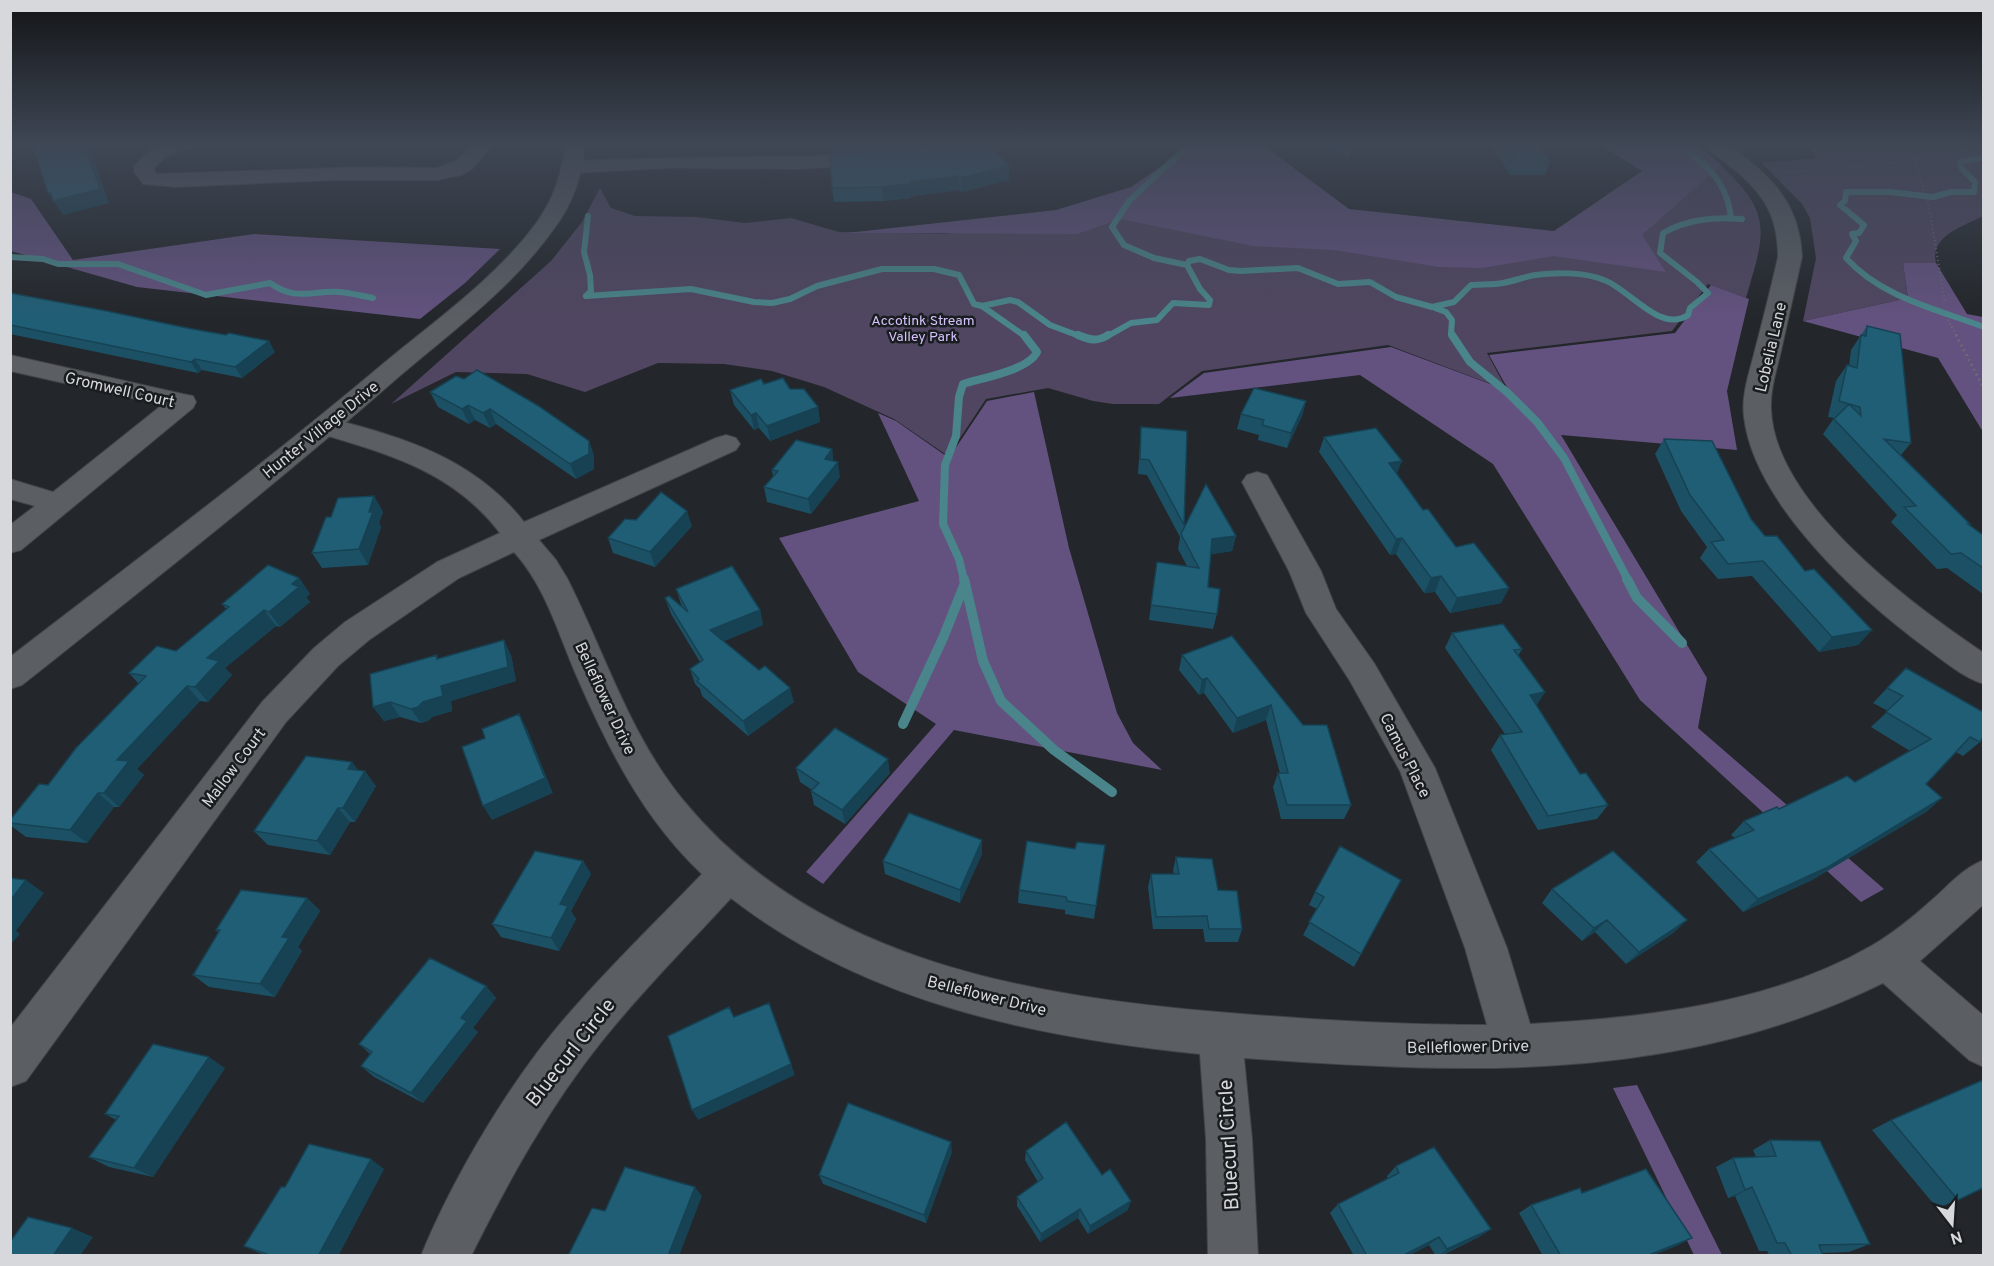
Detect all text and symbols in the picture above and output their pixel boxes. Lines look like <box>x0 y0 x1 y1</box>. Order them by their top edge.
street label: Lobelia Lane <box>1752 301 1792 394</box>
park label: Accotink Stream Valley Park <box>871 313 975 346</box>
street label: Gromwell Court <box>63 369 176 413</box>
street label: Hunter Village Drive <box>259 378 383 484</box>
street label: Belleflower Drive <box>569 639 639 758</box>
street label: Camus Place <box>1374 710 1434 802</box>
street label: Mallow Court <box>198 725 271 812</box>
street label: Belleflower Drive <box>925 972 1048 1021</box>
street label: Bluecurl Circle <box>521 994 622 1113</box>
street label: Belleflower Drive <box>1407 1037 1529 1059</box>
street label: Bluecurl Circle <box>1214 1079 1246 1211</box>
north arrow <box>1922 1194 1982 1254</box>
text: N <box>1947 1225 1964 1248</box>

